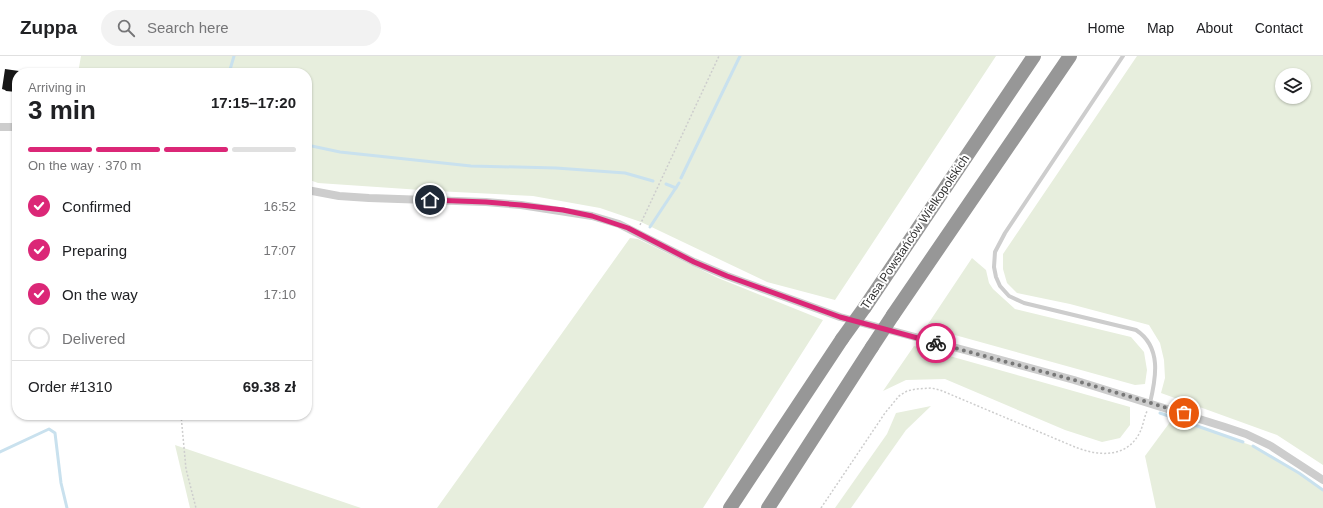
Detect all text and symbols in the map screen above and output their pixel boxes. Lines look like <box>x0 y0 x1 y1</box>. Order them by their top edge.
search box <box>101 10 381 46</box>
text: Zuppa <box>20 17 77 38</box>
icon: search <box>115 17 137 39</box>
text: Search here <box>147 19 229 36</box>
text: Home <box>1088 20 1125 36</box>
text: Map <box>1147 20 1174 36</box>
text: About <box>1196 20 1233 36</box>
text: Contact <box>1255 20 1303 36</box>
map controls <box>1275 68 1311 104</box>
button: layers <box>1275 68 1311 104</box>
text: Arriving in <box>28 80 86 95</box>
text: 17:15–17:20 <box>211 94 296 111</box>
text: 3 min <box>28 95 96 125</box>
street label: Trasa Powstańców Wielkopolskich <box>858 152 972 312</box>
text: On the way · 370 m <box>28 158 141 173</box>
pin <box>413 183 447 217</box>
icon: home <box>419 189 441 211</box>
icon: check <box>28 195 50 217</box>
text: Confirmed <box>62 198 131 215</box>
text: 16:52 <box>263 199 296 214</box>
icon: check <box>28 239 50 261</box>
text: Preparing <box>62 242 127 259</box>
text: 17:07 <box>263 243 296 258</box>
icon: check <box>28 283 50 305</box>
text: On the way <box>62 286 138 303</box>
text: 17:10 <box>263 287 296 302</box>
courier <box>916 323 956 363</box>
text: Delivered <box>62 330 125 347</box>
icon: bike <box>925 332 947 354</box>
text: Order #1310 <box>28 378 112 395</box>
text: 69.38 zł <box>243 378 296 395</box>
pin <box>1167 396 1201 430</box>
icon: bag <box>1173 402 1195 424</box>

